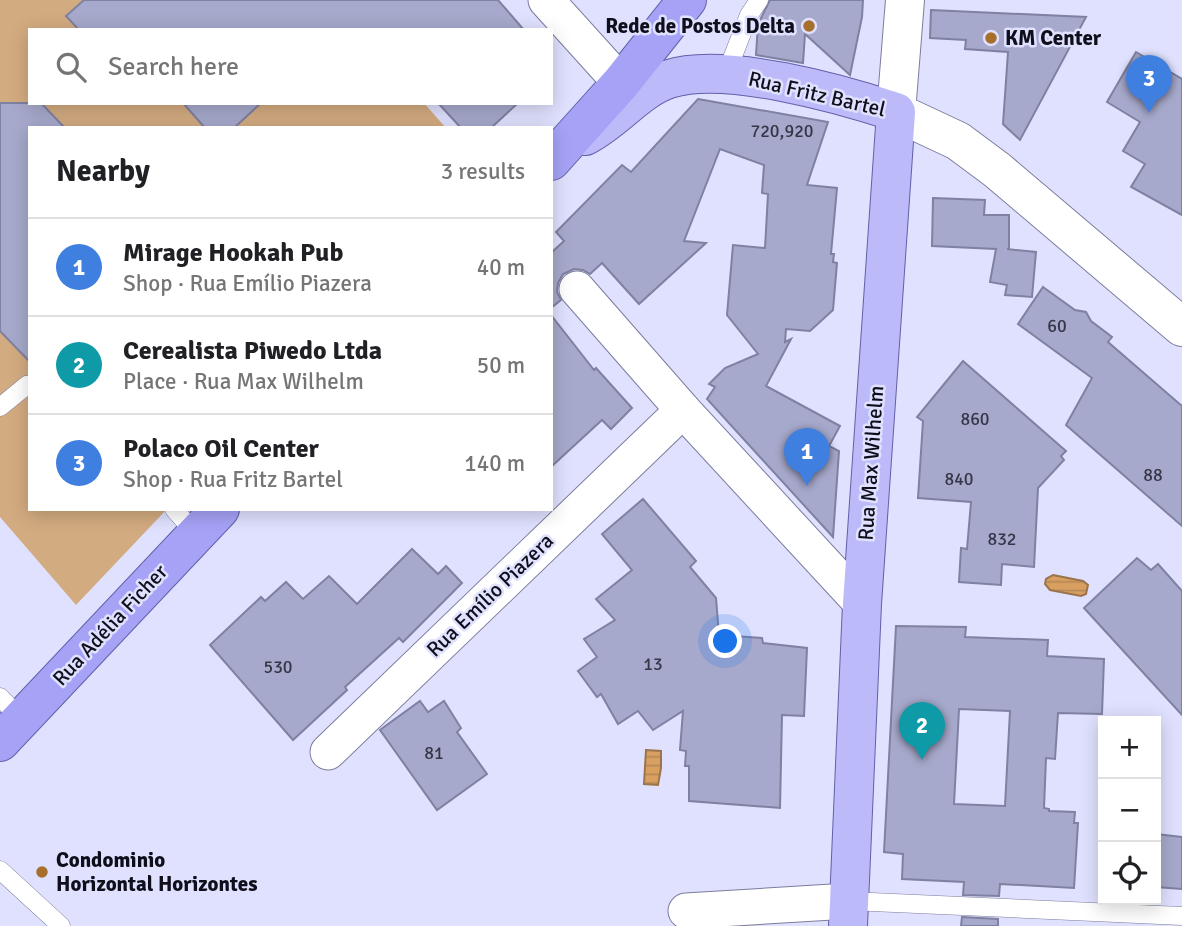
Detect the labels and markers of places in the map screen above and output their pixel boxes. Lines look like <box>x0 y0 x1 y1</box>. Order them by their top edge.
place label: Rede de Postos Delta <box>605 13 795 39</box>
marker: Rede de Postos Delta <box>801 18 817 34</box>
place label: KM Center <box>1005 25 1102 51</box>
marker: KM Center <box>983 30 999 46</box>
pin: 3 <box>1126 55 1172 113</box>
pin: 1 <box>784 428 830 486</box>
pin: 2 <box>899 702 945 760</box>
place label: Condominio Horizontal Horizontes <box>56 847 257 897</box>
marker: Condominio Horizontal Horizontes <box>34 864 50 880</box>

